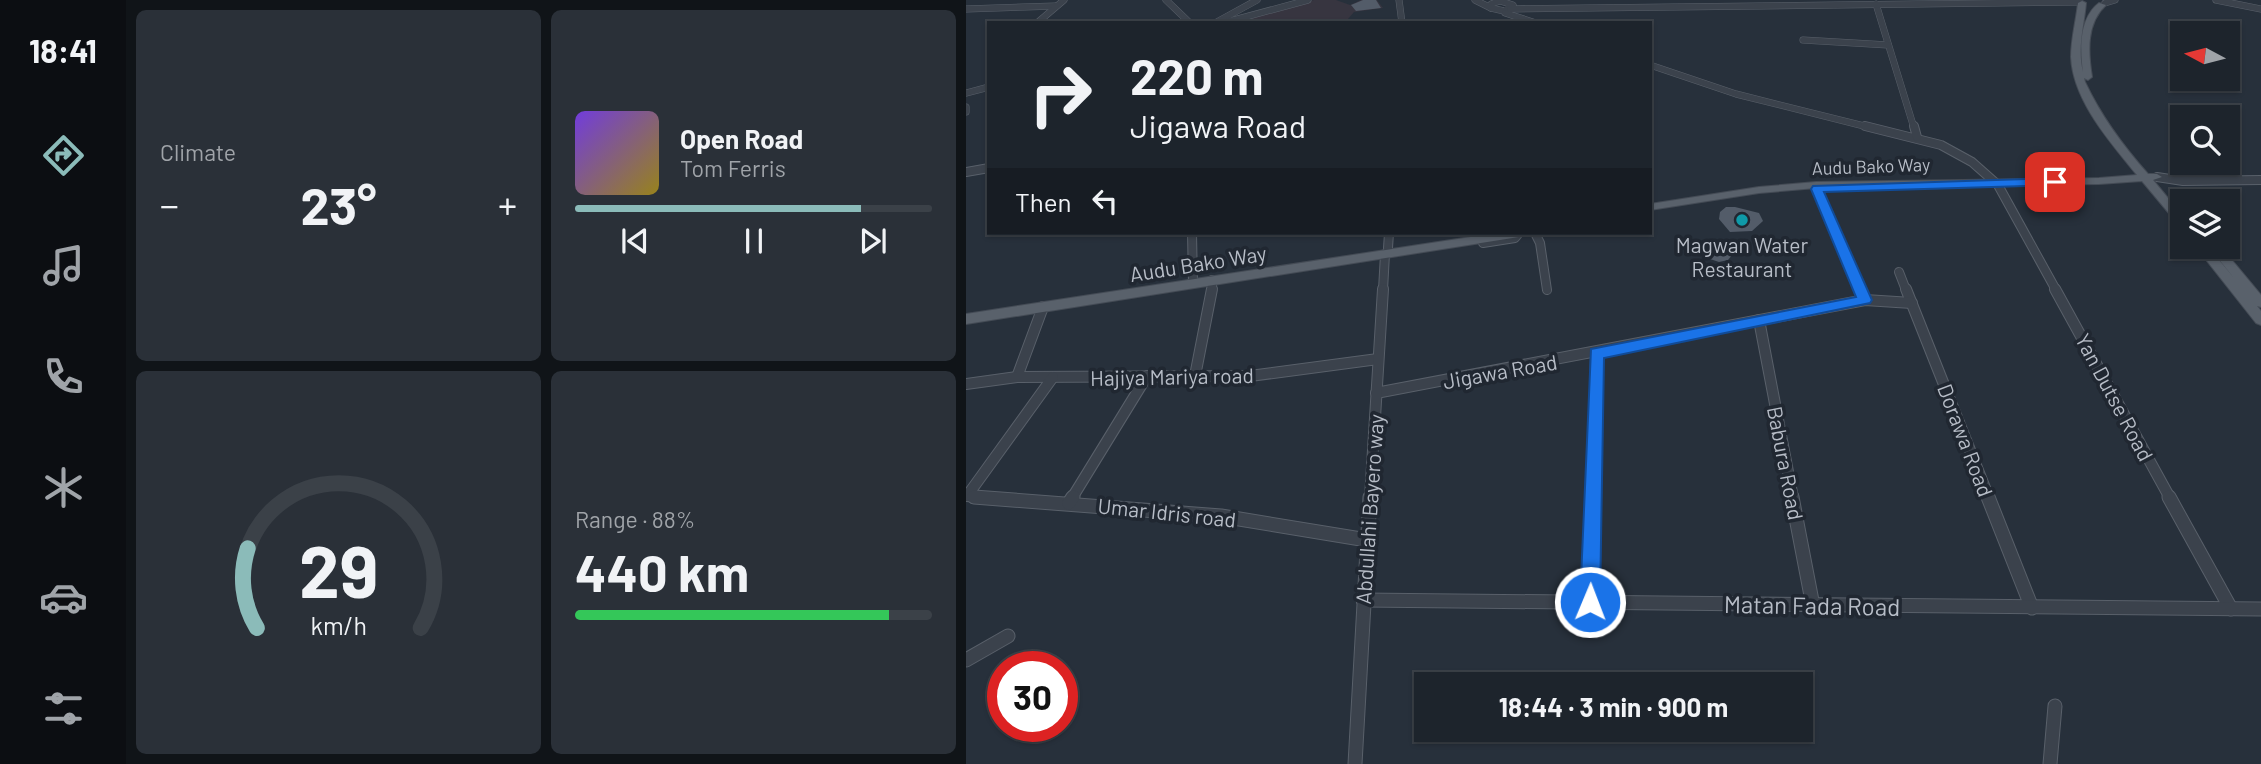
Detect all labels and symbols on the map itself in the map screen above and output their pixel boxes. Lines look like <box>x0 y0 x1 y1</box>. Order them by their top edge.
north arrow <box>2170 21 2240 91</box>
pin <box>2025 152 2085 212</box>
street label: Audu Bako Way <box>1811 153 1931 179</box>
marker: Magwan Water Restaurant <box>1734 212 1750 228</box>
place label: Magwan Water Restaurant <box>1676 232 1809 281</box>
street label: Audu Bako Way <box>1128 240 1269 286</box>
street label: Yan Dutse Road <box>2071 329 2159 465</box>
street label: Jigawa Road <box>1441 349 1559 393</box>
street label: Hajiya Mariya road <box>1090 362 1254 390</box>
street label: Dorawa Road <box>1933 380 1999 500</box>
street label: Babura Road <box>1763 404 1809 522</box>
street label: Abdullahi Bayero way <box>1350 413 1388 605</box>
street label: Umar Idris road <box>1097 492 1237 532</box>
position arrow <box>1553 565 1627 639</box>
street label: Matan Fada Road <box>1724 589 1900 621</box>
speed limit sign: 30 <box>987 651 1078 742</box>

